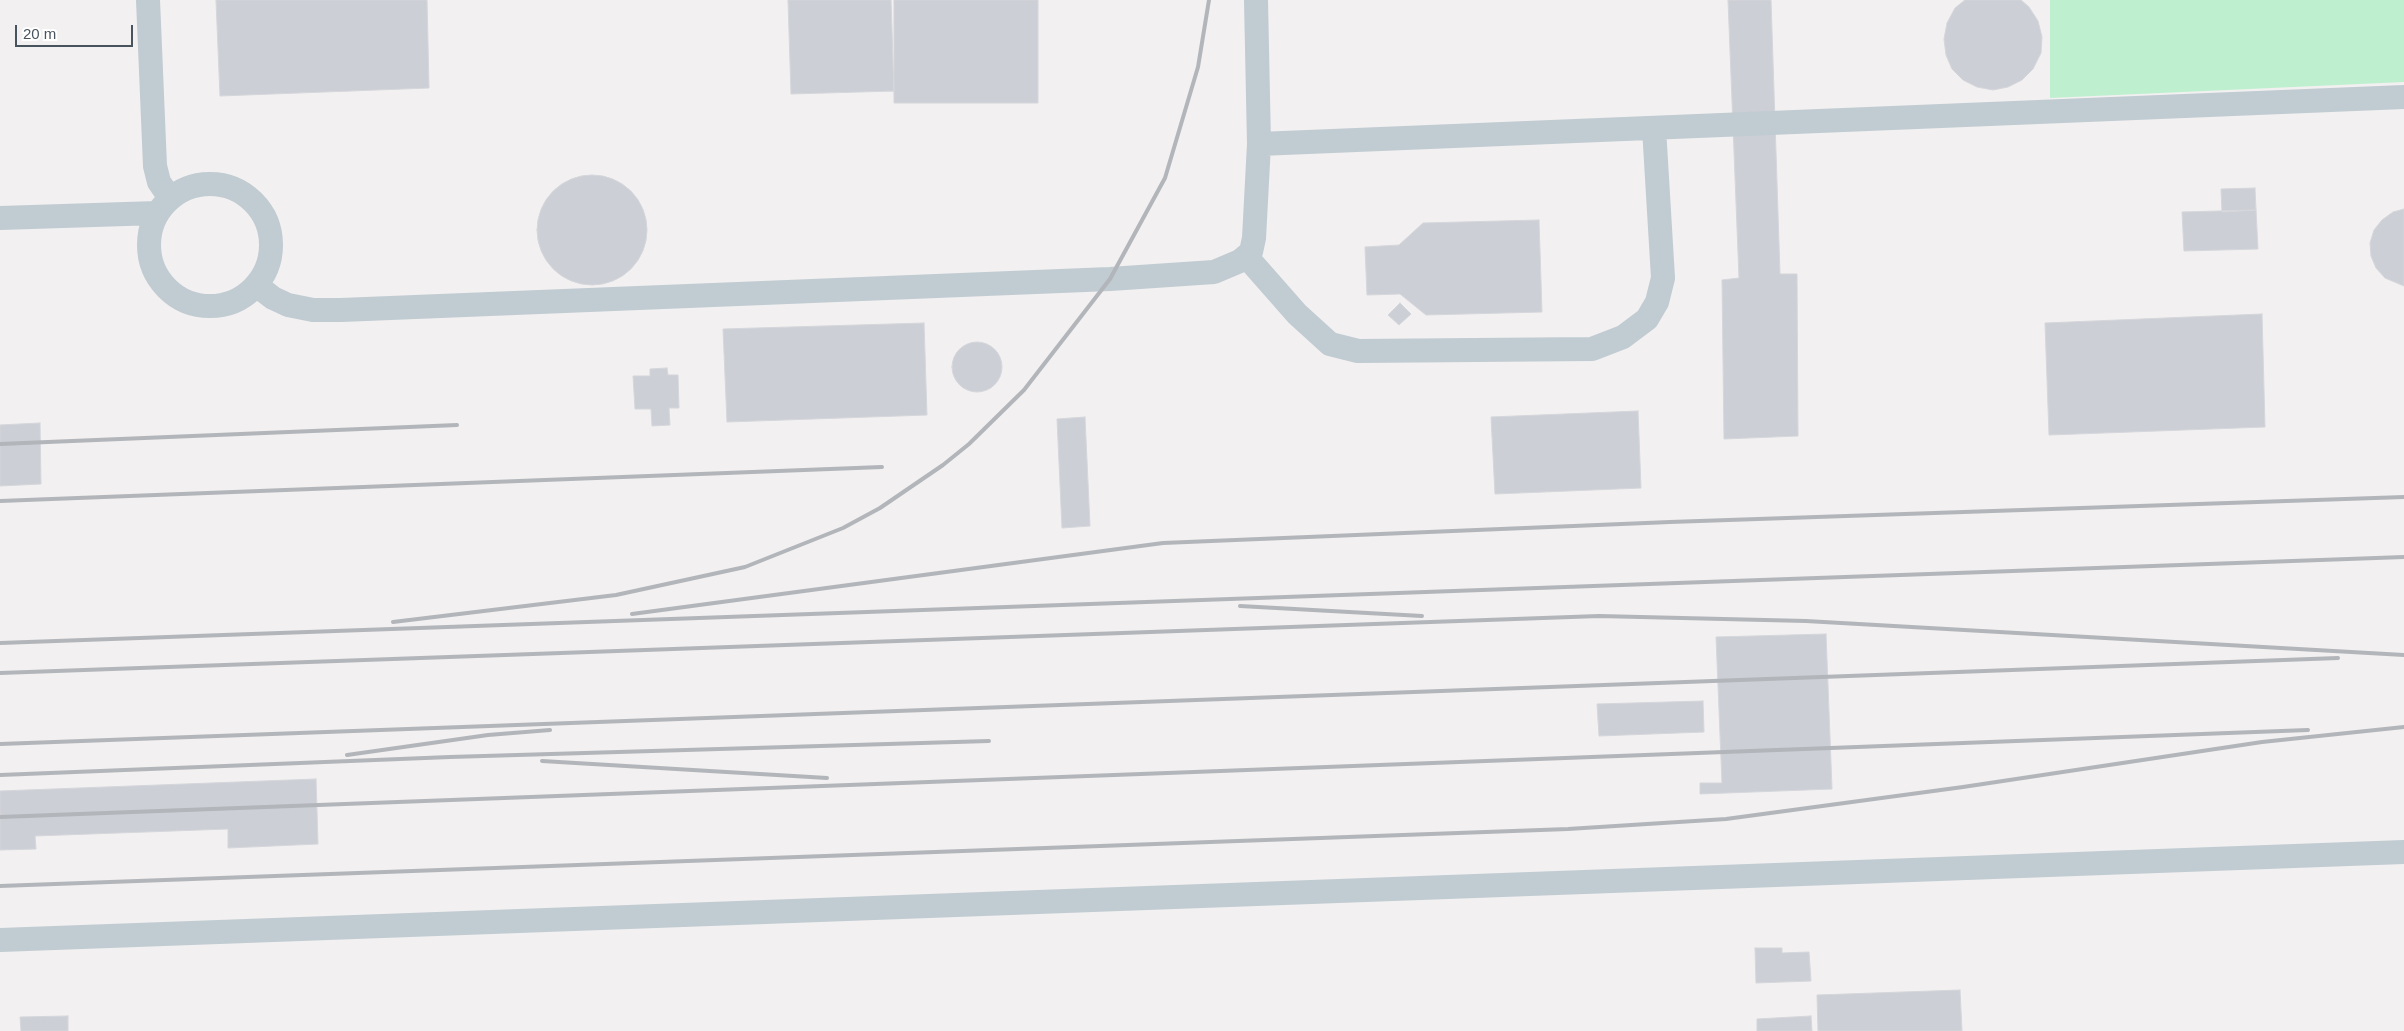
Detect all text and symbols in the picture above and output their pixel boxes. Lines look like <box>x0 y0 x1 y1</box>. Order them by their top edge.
scale bar <box>18 15 135 47</box>
text: 20 m <box>23 25 56 42</box>

